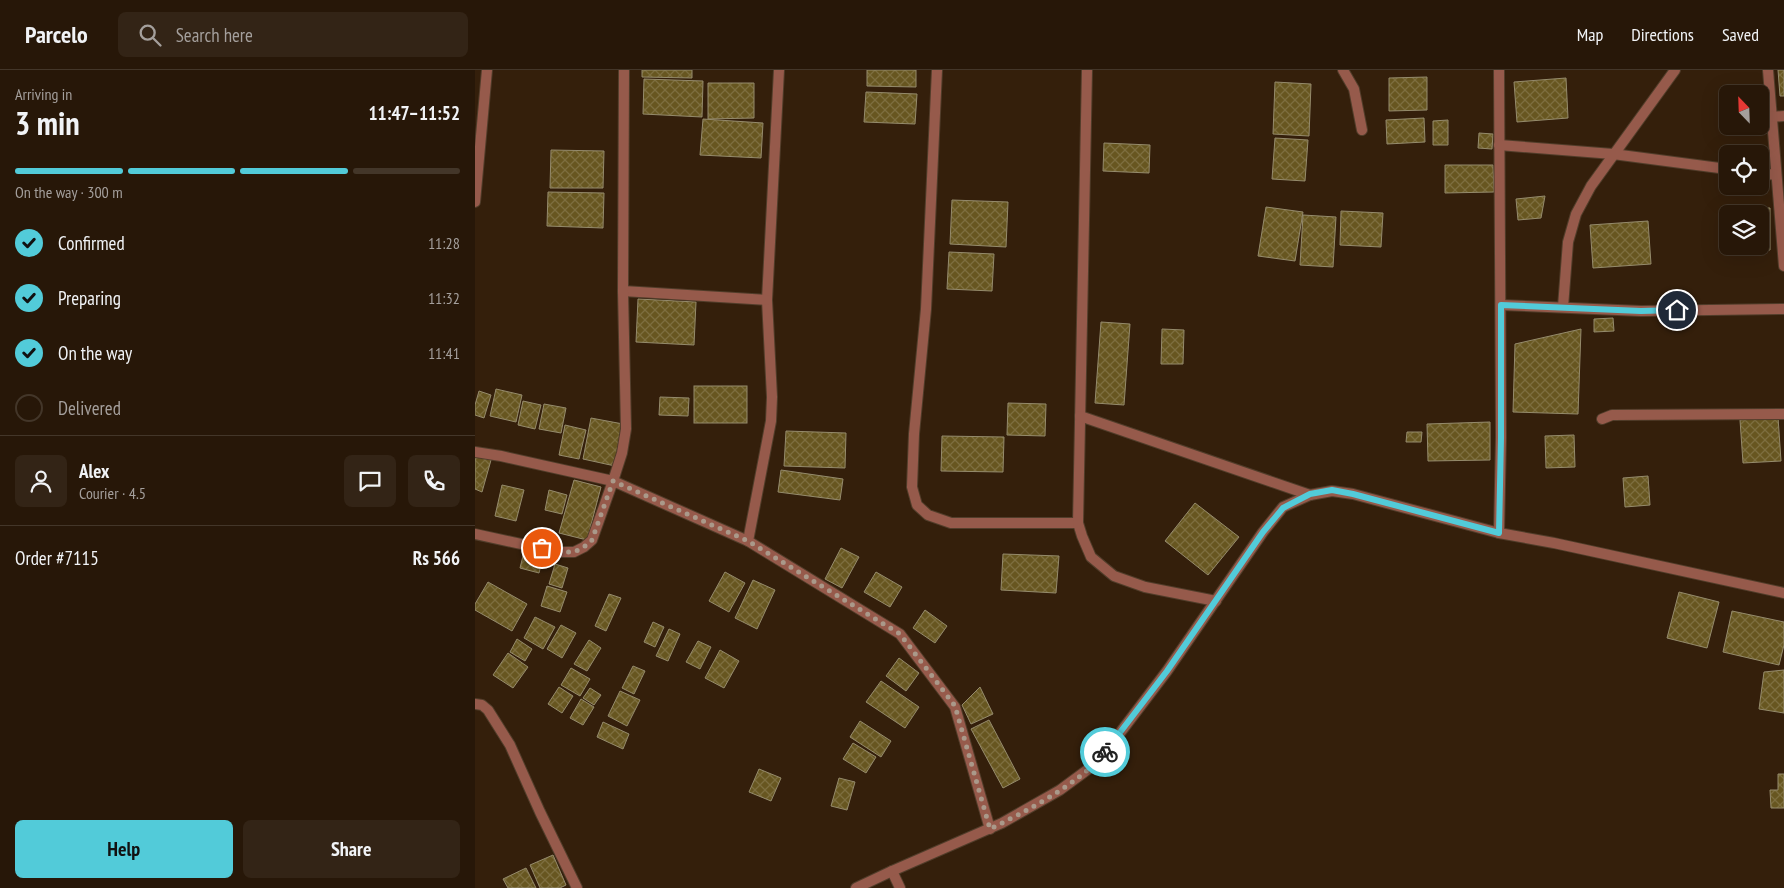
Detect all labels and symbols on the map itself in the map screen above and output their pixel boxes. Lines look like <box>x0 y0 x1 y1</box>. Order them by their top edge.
north arrow <box>1719 85 1769 135</box>
pin <box>1656 289 1698 331</box>
pin <box>521 527 563 569</box>
courier <box>1080 727 1130 777</box>

